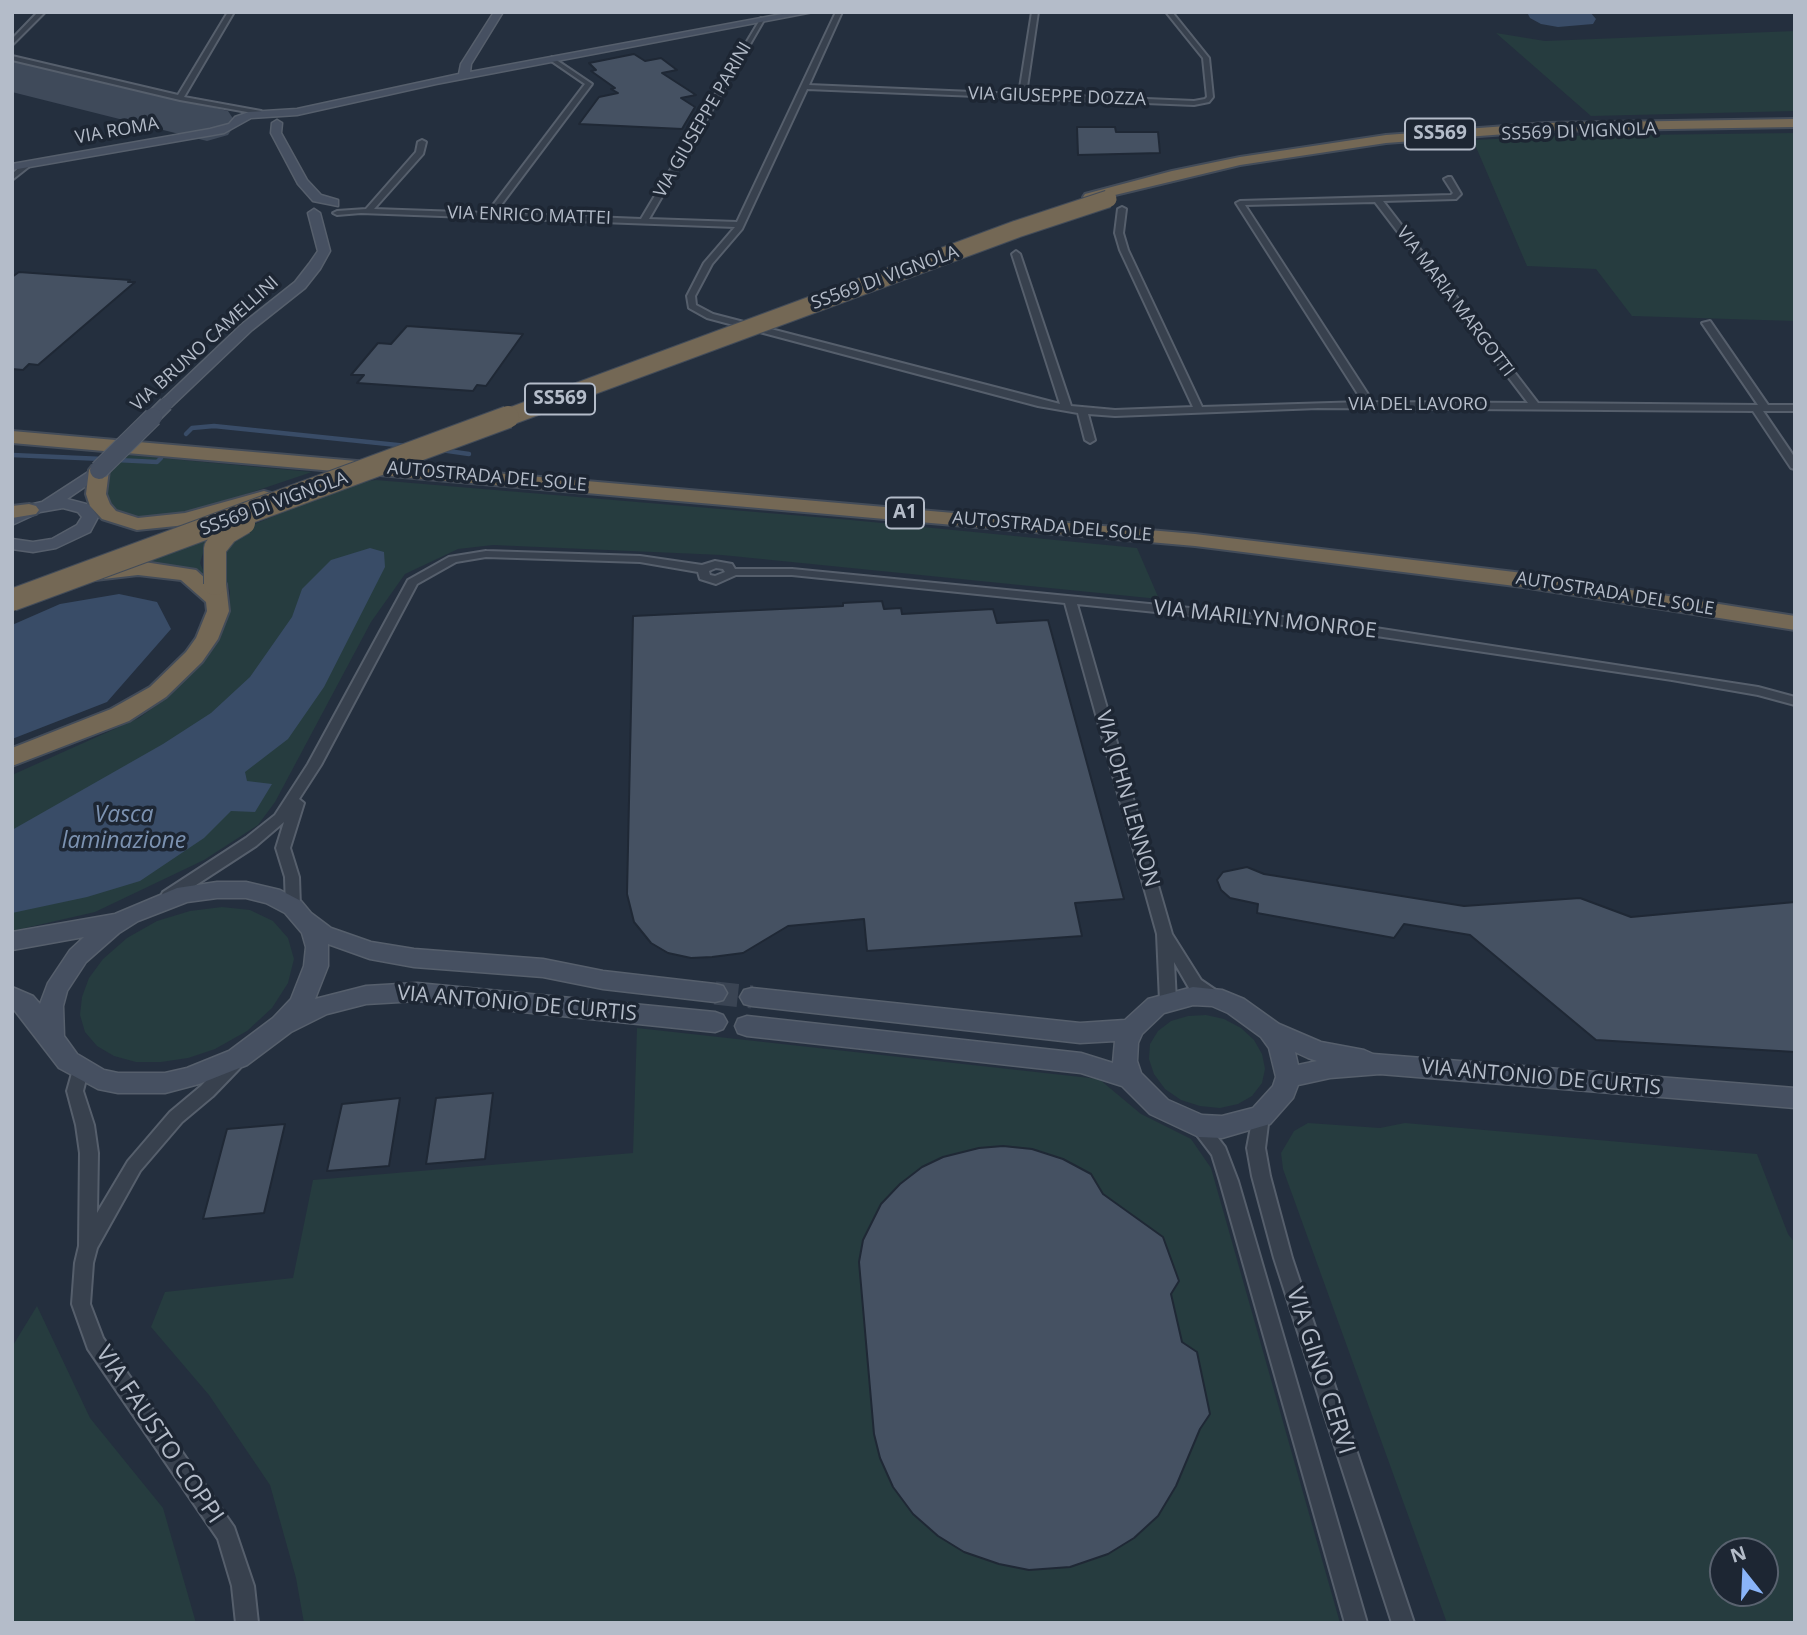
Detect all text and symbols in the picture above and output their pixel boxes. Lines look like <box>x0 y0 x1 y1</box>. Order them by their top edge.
street label: VIA GIUSEPPE PARINI <box>650 38 756 202</box>
street label: VIA GIUSEPPE DOZZA <box>968 83 1146 111</box>
street label: VIA ROMA <box>74 113 160 149</box>
road number: SS569 <box>1405 118 1475 150</box>
street label: SS569 DI VIGNOLA <box>1501 118 1657 146</box>
street label: VIA ENRICO MATTEI <box>447 202 611 230</box>
street label: VIA MARIA MARGOTTI <box>1392 223 1518 381</box>
street label: SS569 DI VIGNOLA <box>808 241 962 315</box>
street label: VIA BRUNO CAMELLINI <box>127 272 283 416</box>
road number: SS569 <box>525 384 595 414</box>
street label: VIA DEL LAVORO <box>1348 394 1488 416</box>
street label: AUTOSTRADA DEL SOLE <box>386 458 588 496</box>
street label: SS569 DI VIGNOLA <box>197 467 351 541</box>
road number: A1 <box>886 498 924 528</box>
street label: AUTOSTRADA DEL SOLE <box>951 508 1153 546</box>
street label: AUTOSTRADA DEL SOLE <box>1514 568 1716 620</box>
street label: VIA MARILYN MONROE <box>1152 596 1378 644</box>
street label: VIA JOHN LENNON <box>1090 708 1164 890</box>
water label: Vasca laminazione <box>62 801 186 855</box>
street label: VIA ANTONIO DE CURTIS <box>396 981 638 1027</box>
street label: VIA ANTONIO DE CURTIS <box>1420 1055 1662 1101</box>
street label: VIA GINO CERVI <box>1279 1284 1361 1458</box>
street label: VIA FAUSTO COPPI <box>89 1341 229 1529</box>
north arrow <box>1709 1537 1779 1607</box>
text: N <box>1727 1539 1749 1569</box>

